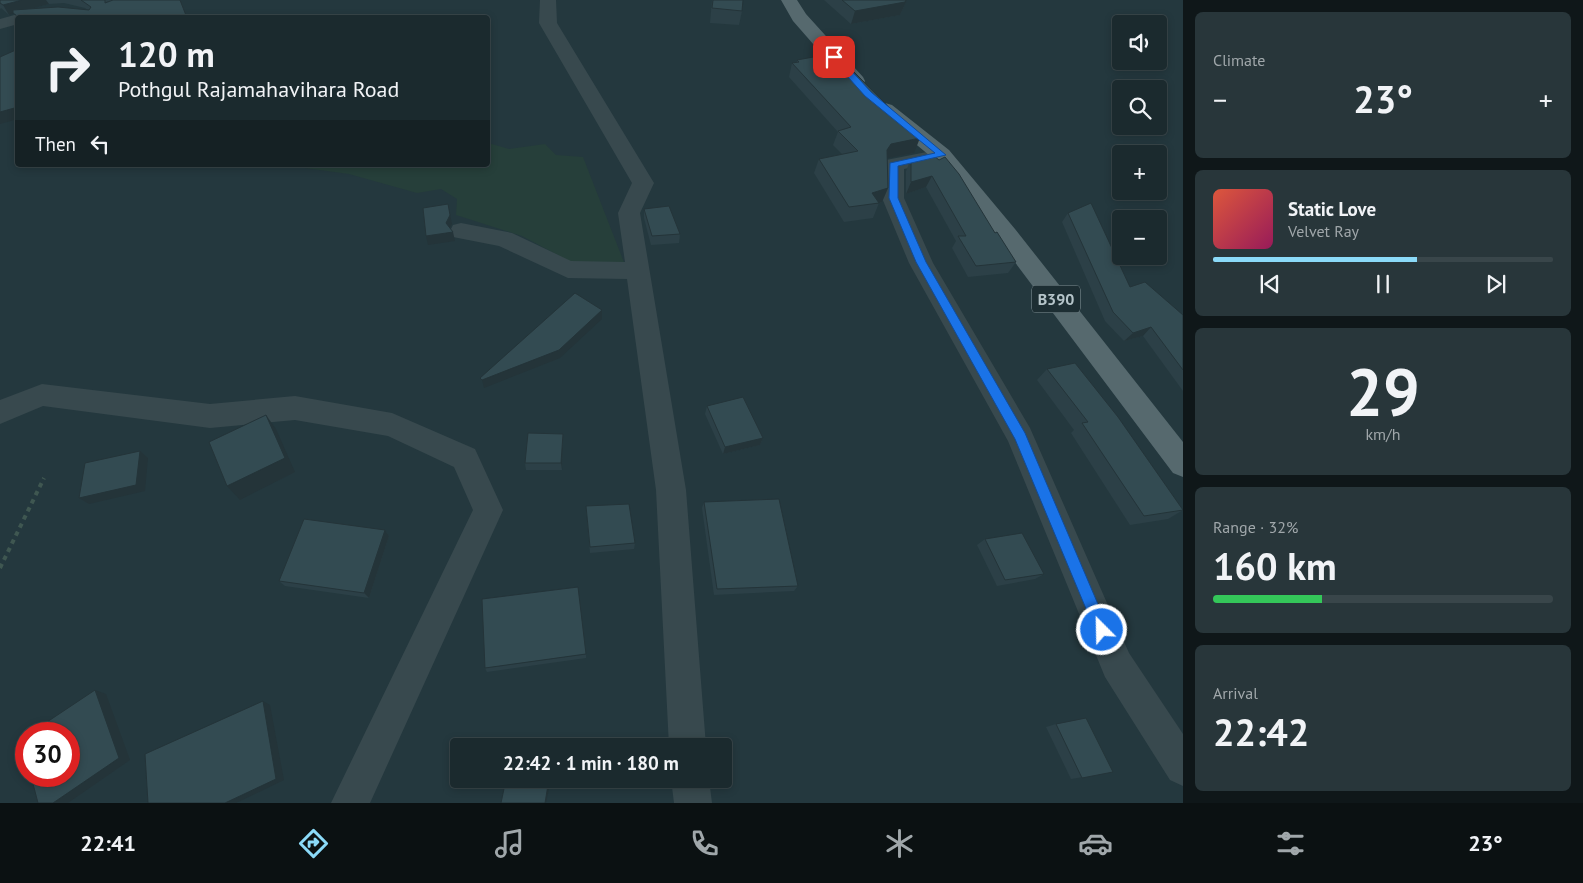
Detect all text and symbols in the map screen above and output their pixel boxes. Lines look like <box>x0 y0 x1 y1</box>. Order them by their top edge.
map controls <box>1112 15 1167 265</box>
button: sound <box>1112 15 1167 70</box>
text: 120 m <box>118 31 215 77</box>
icon: right <box>35 35 100 100</box>
pin <box>813 36 855 78</box>
icon: arrive <box>820 43 848 71</box>
text: Climate <box>1213 50 1265 70</box>
text: 23° <box>1353 74 1413 123</box>
text: Pothgul Rajamahavihara Road <box>118 75 399 103</box>
button: search <box>1112 80 1167 135</box>
text: − <box>1213 81 1227 118</box>
text: + <box>1539 81 1553 118</box>
icon: left <box>86 130 114 158</box>
text: Then <box>35 132 76 156</box>
button: + <box>1112 145 1167 200</box>
text: Static Love <box>1288 197 1376 221</box>
button: − <box>1112 210 1167 265</box>
text: Velvet Ray <box>1288 221 1359 241</box>
icon: previous <box>1256 270 1284 298</box>
icon: pause <box>1369 270 1397 298</box>
icon: next <box>1482 270 1510 298</box>
road number: B390 <box>1032 286 1080 312</box>
text: 29 <box>1346 349 1420 433</box>
text: km/h <box>1365 424 1401 444</box>
text: Range · 32% <box>1213 517 1298 537</box>
text: 160 km <box>1213 541 1337 590</box>
position arrow <box>1075 603 1127 655</box>
text: Arrival <box>1213 683 1258 703</box>
text: 22:42 <box>1213 707 1309 756</box>
speed limit sign: 30 <box>15 722 80 787</box>
text: 22:42 · 1 min · 180 m <box>503 751 679 775</box>
icon: directions <box>296 826 331 861</box>
icon: music <box>492 826 527 861</box>
icon: phone <box>687 826 722 861</box>
icon: climate <box>882 826 917 861</box>
icon: car <box>1078 826 1113 861</box>
icon: filters <box>1273 826 1308 861</box>
text: 22:41 <box>80 829 136 857</box>
text: 23° <box>1468 829 1503 857</box>

